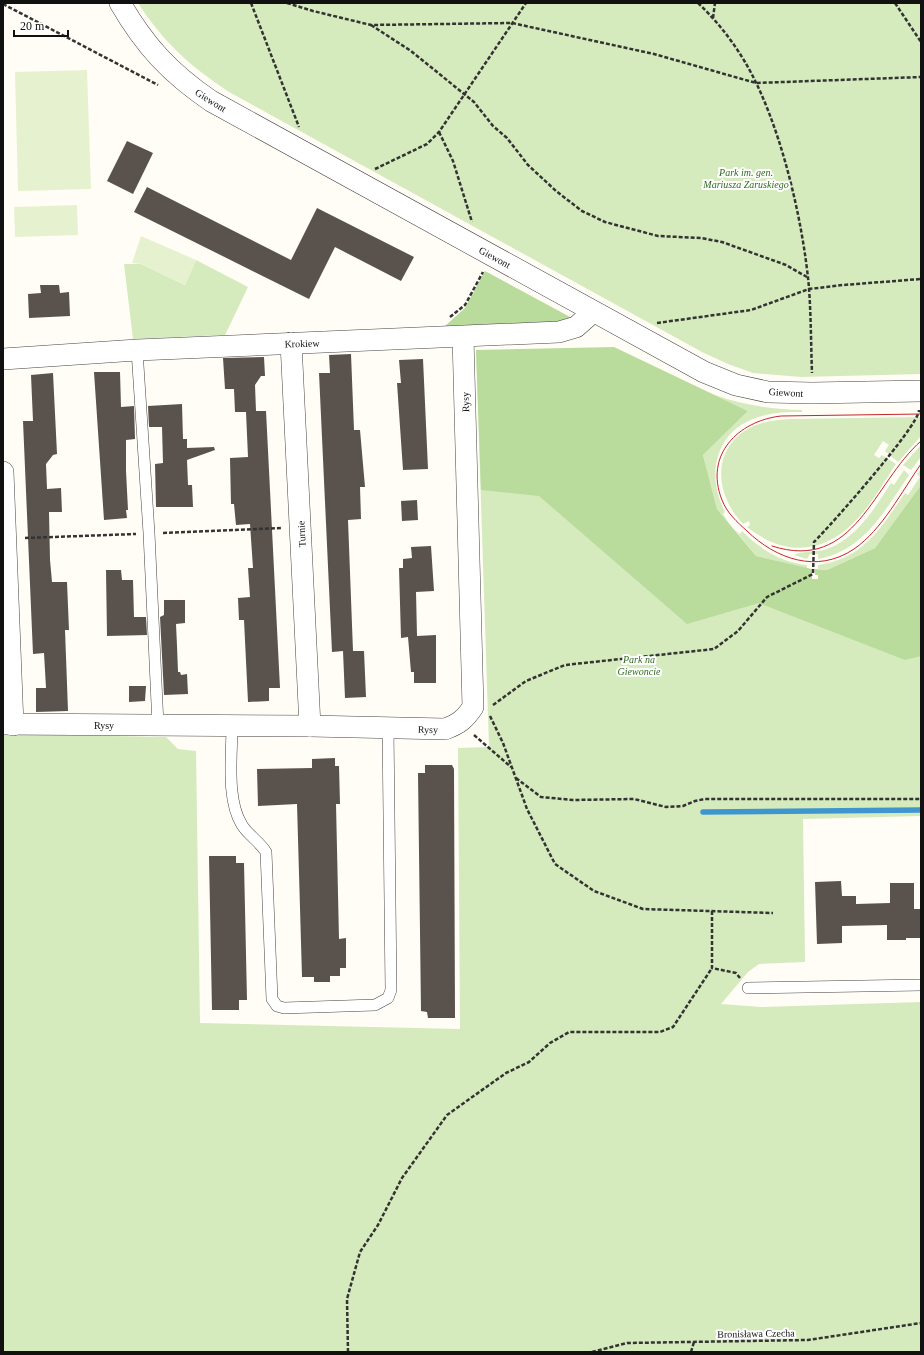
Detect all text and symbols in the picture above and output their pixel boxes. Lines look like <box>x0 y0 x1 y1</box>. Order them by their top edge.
scale bar <box>14 12 68 38</box>
text: 20 m <box>20 19 45 33</box>
street label: Giewont <box>193 87 228 114</box>
park label: Park im. gen. Mariusza Zaruskiego <box>702 167 789 190</box>
street label: Giewont <box>477 244 513 271</box>
street label: Krokiew <box>284 337 320 350</box>
street label: Giewont <box>768 386 804 399</box>
street label: Rysy <box>460 392 471 412</box>
street label: Turnie <box>295 520 308 547</box>
park label: Park na Giewoncie <box>618 654 661 677</box>
street label: Rysy <box>94 720 114 731</box>
street label: Rysy <box>418 724 438 735</box>
street label: Bronisława Czecha <box>717 1327 795 1340</box>

